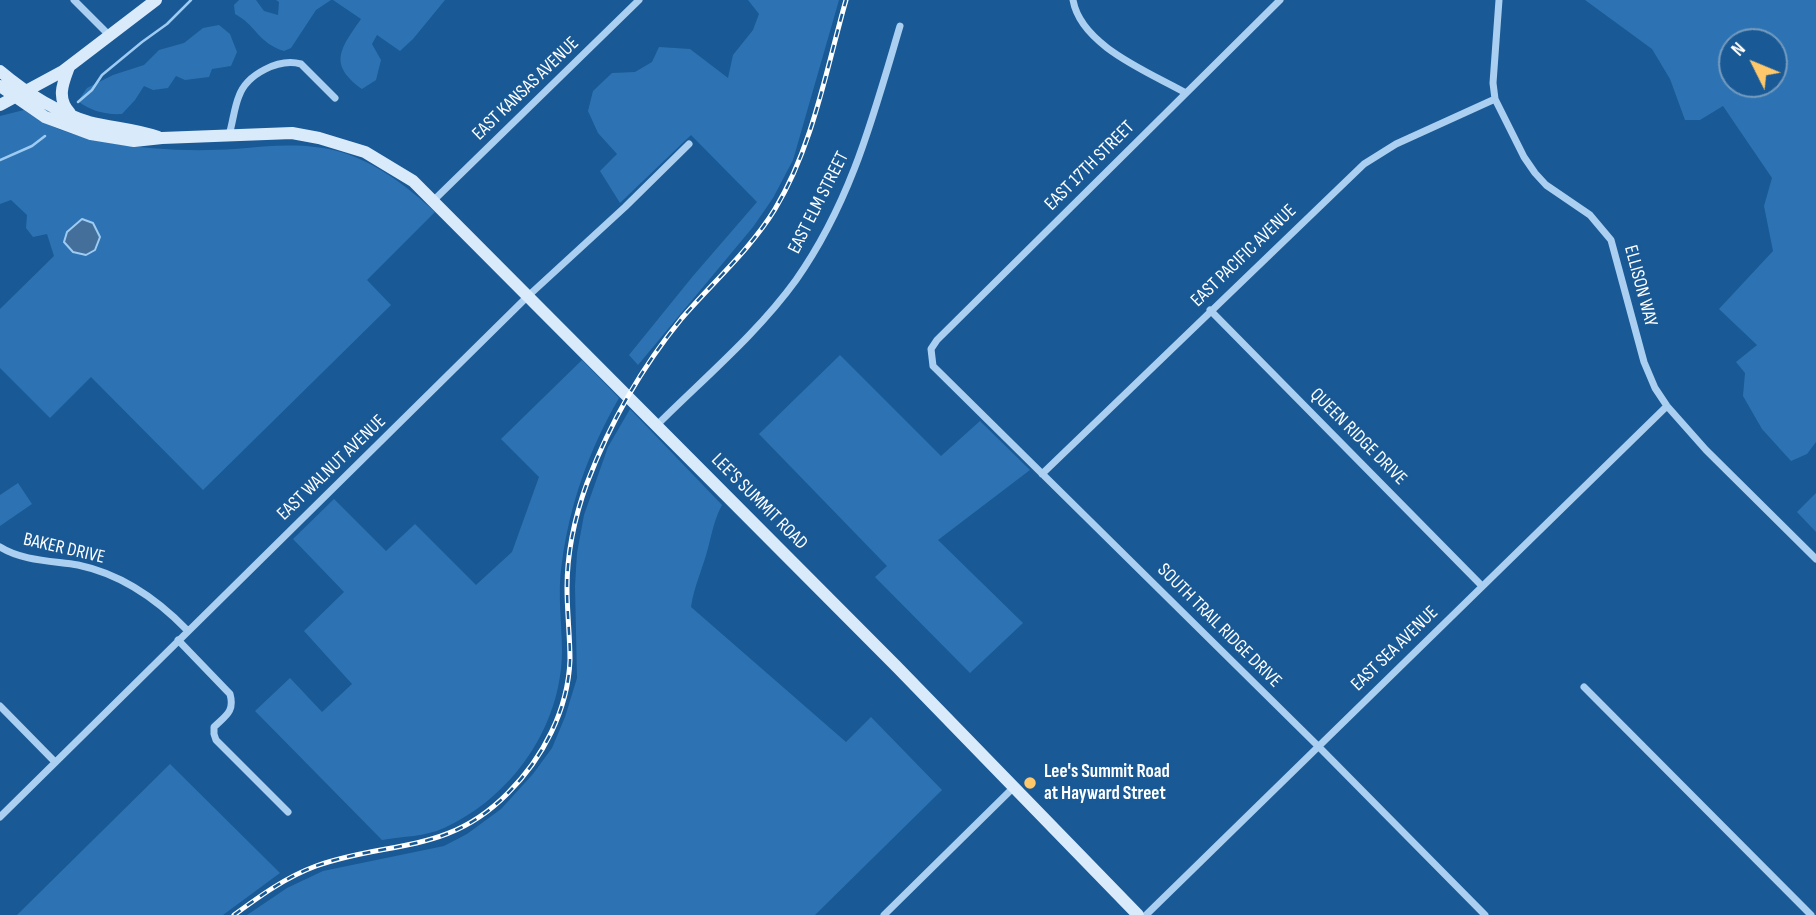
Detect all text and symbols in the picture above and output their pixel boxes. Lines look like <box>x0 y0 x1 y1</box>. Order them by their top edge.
north arrow <box>1718 28 1788 98</box>
street label: EAST KANSAS AVENUE <box>468 32 584 146</box>
text: N <box>1727 38 1751 61</box>
street label: EAST 17TH STREET <box>1040 116 1140 216</box>
street label: EAST ELM STREET <box>784 148 854 258</box>
street label: EAST PACIFIC AVENUE <box>1187 200 1301 312</box>
street label: ELLISON WAY <box>1618 243 1662 329</box>
street label: QUEEN RIDGE DRIVE <box>1305 384 1411 490</box>
street label: EAST WALNUT AVENUE <box>273 410 391 526</box>
street label: LEE'S SUMMIT ROAD <box>706 449 812 555</box>
street label: BAKER DRIVE <box>21 529 107 569</box>
street label: SOUTH TRAIL RIDGE DRIVE <box>1152 559 1286 693</box>
street label: EAST SEA AVENUE <box>1347 602 1443 696</box>
place label: Lee's Summit Road at Hayward Street <box>1044 761 1170 805</box>
marker: Lee's Summit Road at Hayward Street <box>1022 775 1038 791</box>

